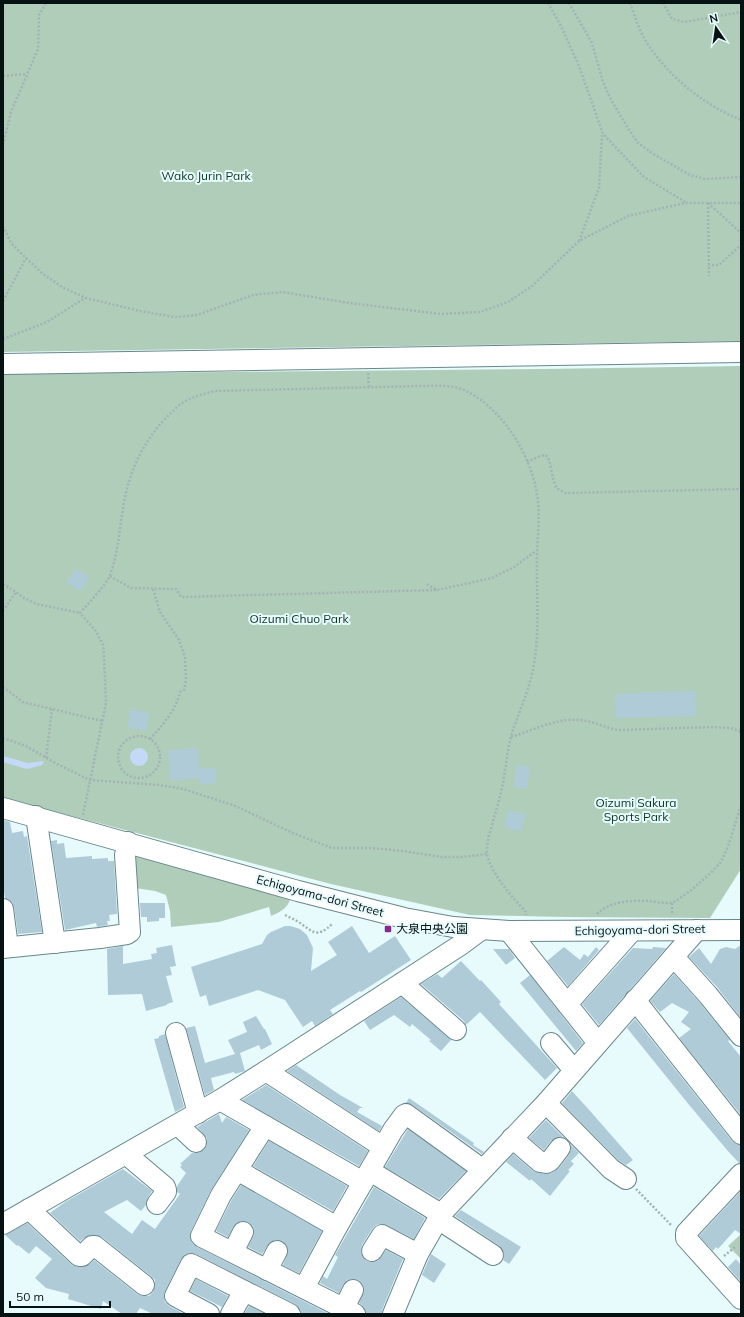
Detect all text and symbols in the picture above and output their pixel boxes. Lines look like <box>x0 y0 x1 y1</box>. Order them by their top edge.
north arrow <box>696 8 736 48</box>
text: N <box>708 11 719 26</box>
park label: Wako Jurin Park <box>161 168 252 183</box>
park label: Oizumi Chuo Park <box>249 611 349 626</box>
park label: Oizumi Sakura Sports Park <box>595 795 677 824</box>
street label: Echigoyama-dori Street <box>255 871 385 920</box>
place label: 大泉中央公園 <box>396 921 468 936</box>
street label: Echigoyama-dori Street <box>574 921 706 938</box>
marker: 大泉中央公園 <box>383 924 393 934</box>
scale bar <box>10 1283 110 1309</box>
text: 50 m <box>16 1289 44 1304</box>

